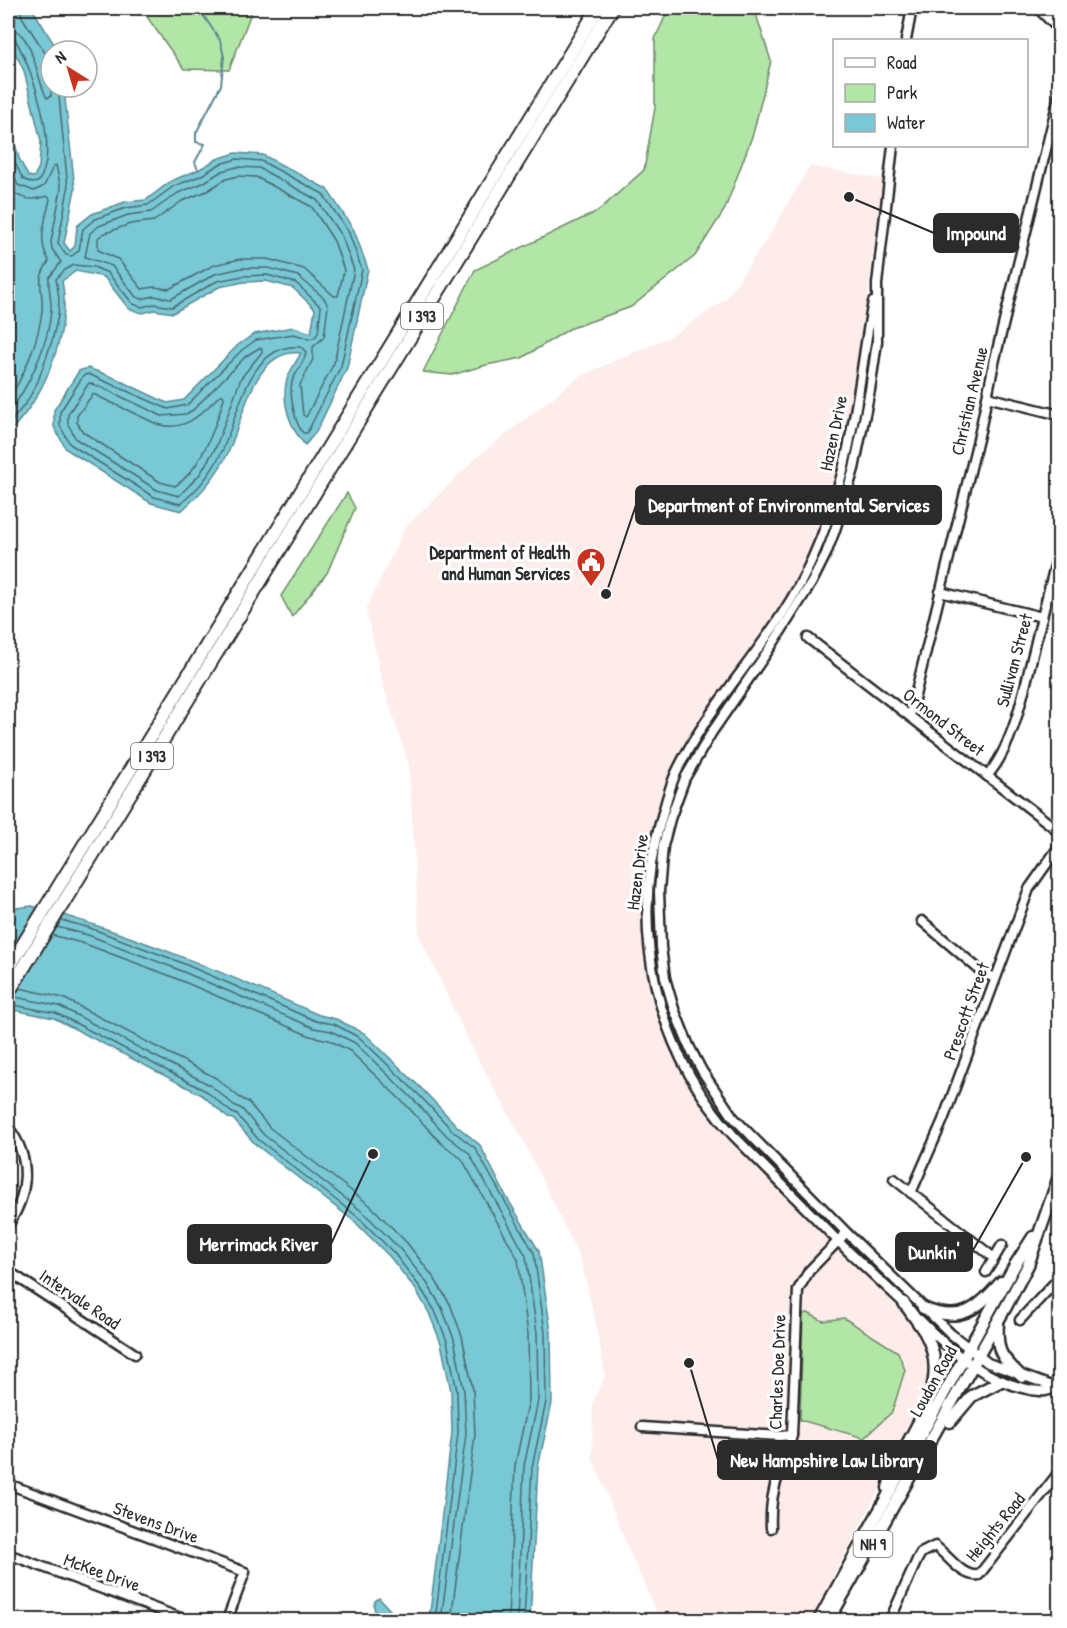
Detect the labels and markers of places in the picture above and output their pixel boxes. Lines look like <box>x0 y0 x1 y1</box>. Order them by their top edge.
callout: Impound <box>934 214 1018 252</box>
callout: Department of Environmental Services <box>636 486 941 524</box>
place label: Department of Health and Human Services <box>429 540 570 586</box>
public building icon: Department of Health and Human Services <box>575 546 607 588</box>
callout: Merrimack River <box>188 1225 331 1263</box>
callout: Dunkin' <box>896 1233 972 1271</box>
callout: New Hampshire Law Library <box>718 1441 936 1479</box>

